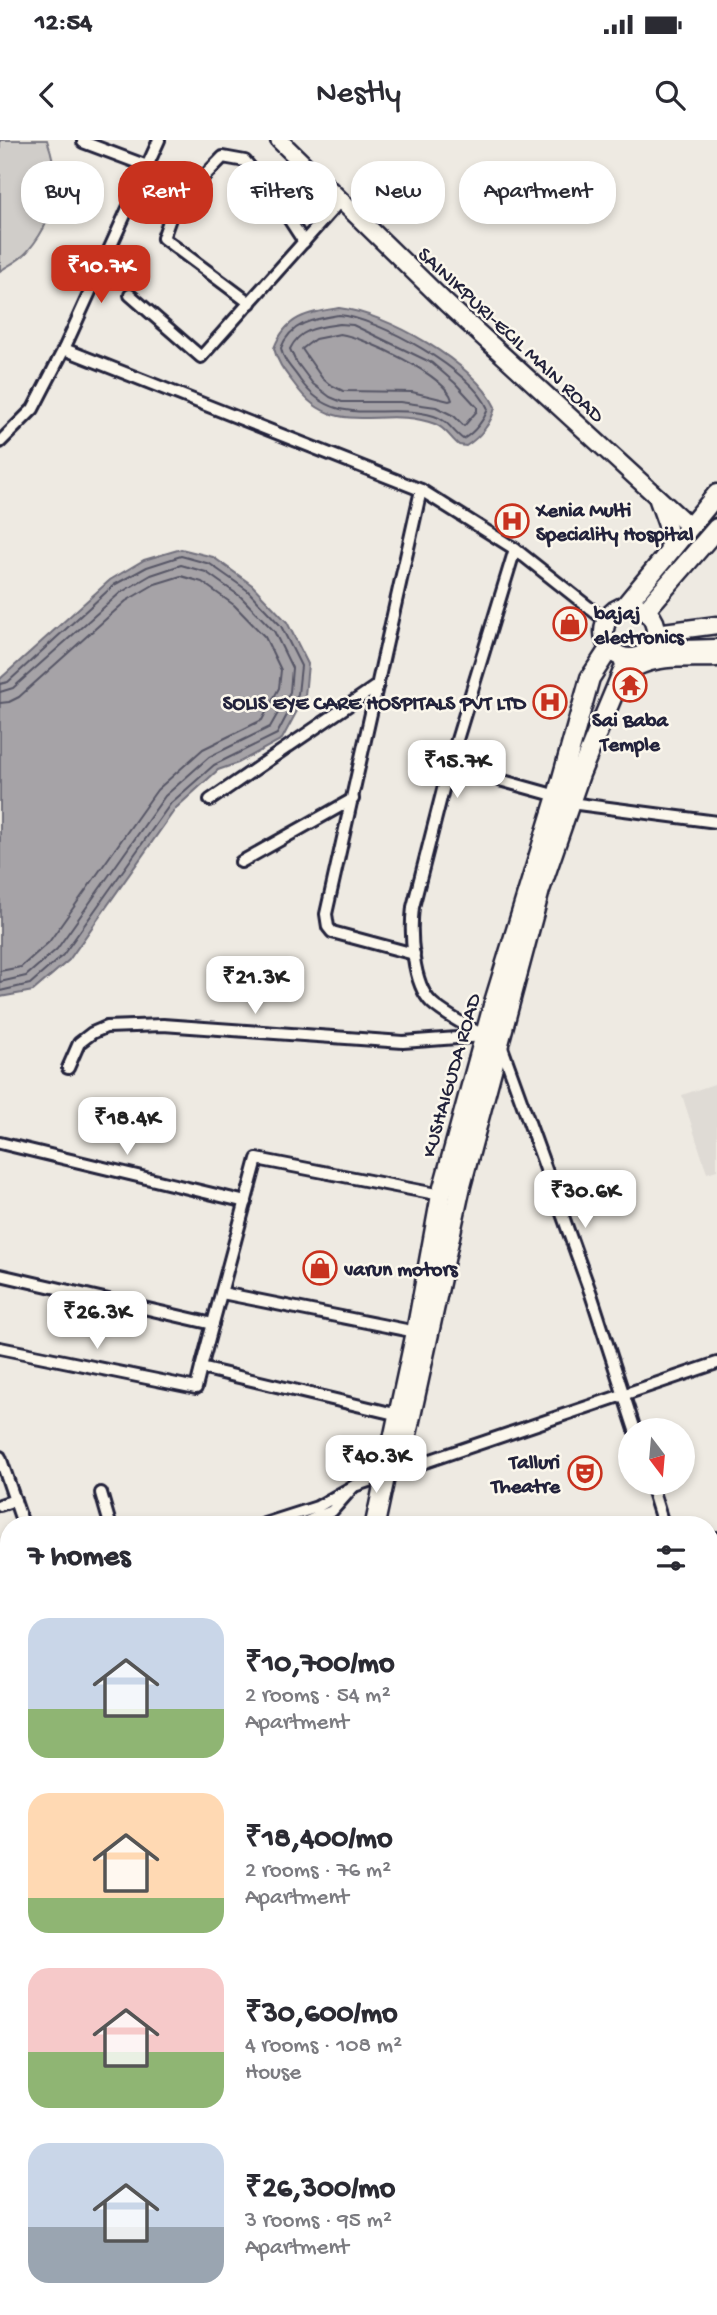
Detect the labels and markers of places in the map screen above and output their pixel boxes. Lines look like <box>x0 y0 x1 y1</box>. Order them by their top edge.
pin: ₹10.7K <box>44 246 158 305</box>
place label: Xenia Multi Speciality Hospital <box>535 500 694 549</box>
hospital icon: Xenia Multi Speciality Hospital <box>493 502 531 540</box>
place label: bajaj electronics <box>593 603 685 652</box>
shop icon: bajaj electronics <box>551 605 589 643</box>
temple icon: Sai Baba Temple <box>611 666 649 704</box>
hospital icon: SOLIS EYE CARE HOSPITALS PVT LTD <box>531 683 569 721</box>
place label: SOLIS EYE CARE HOSPITALS PVT LTD <box>223 693 527 718</box>
place label: Sai Baba Temple <box>592 710 669 759</box>
pin: ₹15.7K <box>400 740 514 800</box>
pin: ₹21.3K <box>198 956 312 1016</box>
pin: ₹18.4K <box>70 1098 184 1157</box>
pin: ₹30.6K <box>528 1170 642 1230</box>
shop icon: varun motors <box>301 1249 339 1287</box>
place label: varun motors <box>343 1259 459 1284</box>
pin: ₹26.3K <box>40 1292 154 1351</box>
pin: ₹40.3K <box>319 1436 433 1495</box>
place label: Talluri Theatre <box>489 1452 561 1501</box>
theatre icon: Talluri Theatre <box>566 1454 604 1492</box>

